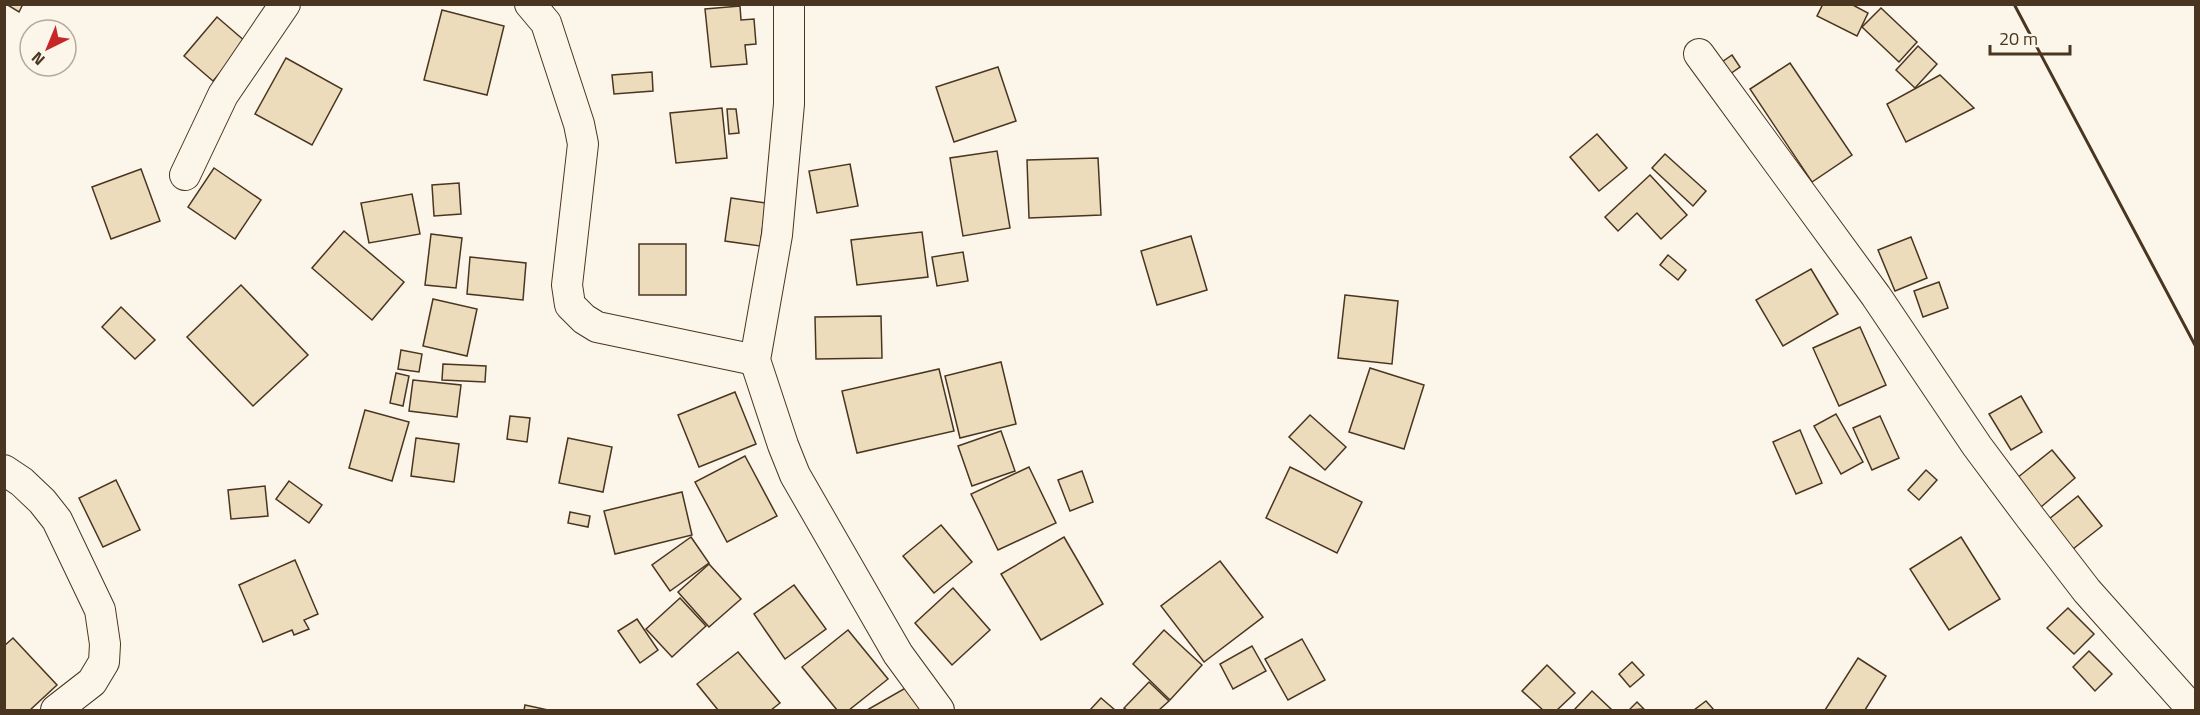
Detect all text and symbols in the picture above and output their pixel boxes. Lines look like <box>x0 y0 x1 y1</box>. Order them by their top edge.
north arrow <box>18 18 78 78</box>
scale bar <box>1990 18 2070 56</box>
text: 20 m <box>1999 25 2038 52</box>
text: N <box>26 46 50 72</box>

